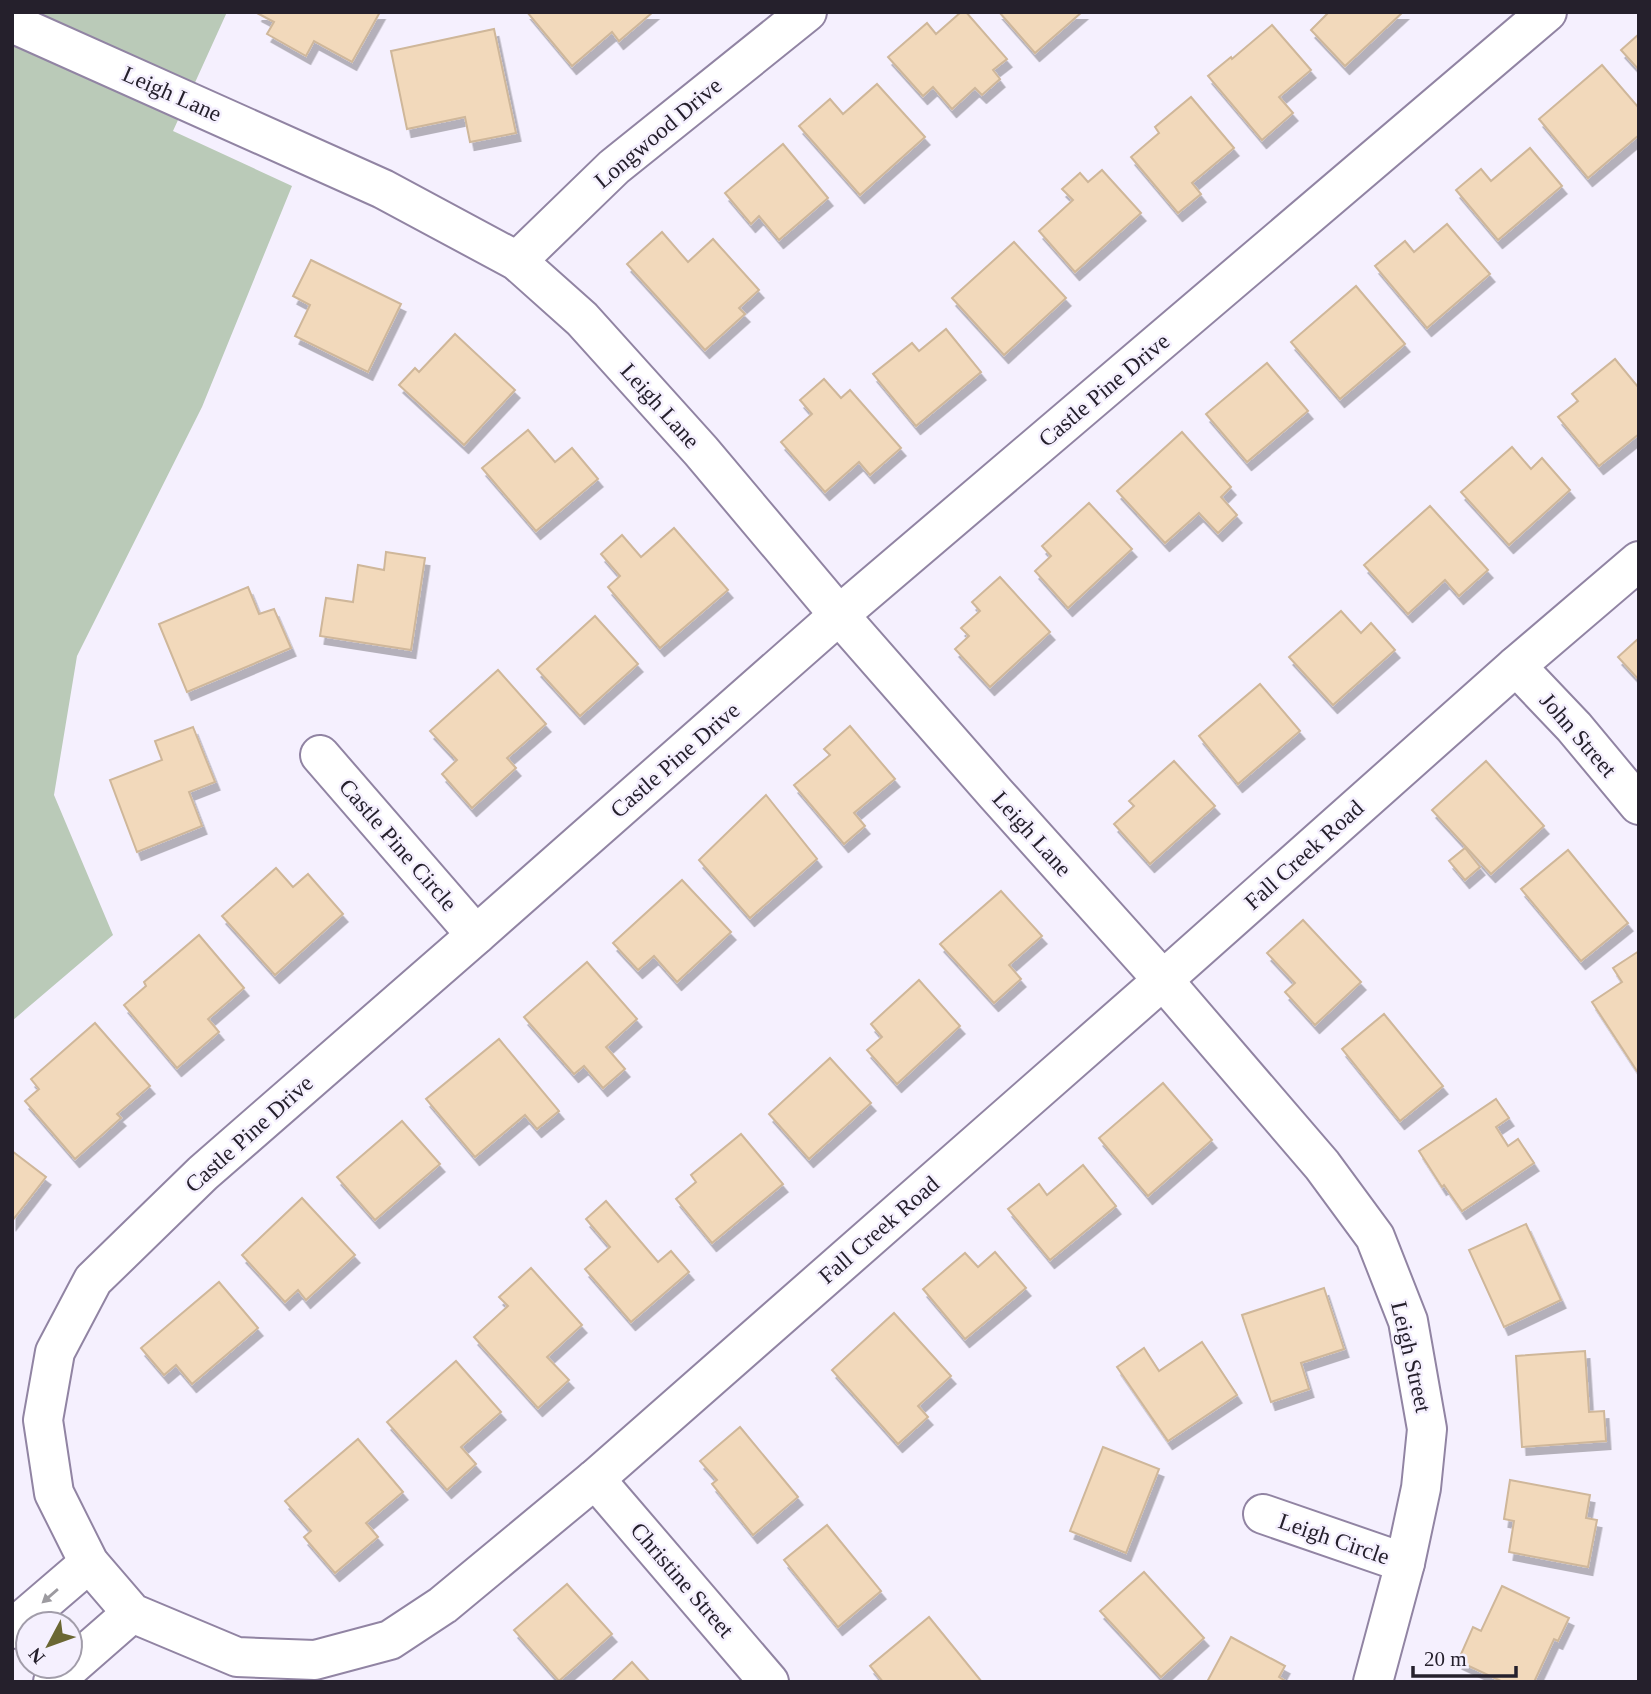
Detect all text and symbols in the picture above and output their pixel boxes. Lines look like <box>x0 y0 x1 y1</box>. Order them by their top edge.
street label: Leigh Lane <box>119 61 225 127</box>
street label: Longwood Drive <box>590 73 726 193</box>
street label: Castle Pine Drive <box>1034 328 1174 452</box>
street label: Leigh Lane <box>615 358 705 454</box>
street label: John Street <box>1535 688 1622 782</box>
street label: Castle Pine Drive <box>606 697 744 823</box>
street label: Castle Pine Circle <box>334 774 462 916</box>
street label: Leigh Lane <box>987 786 1077 882</box>
street label: Fall Creek Road <box>1240 795 1369 915</box>
street label: Castle Pine Drive <box>180 1070 318 1198</box>
street label: Fall Creek Road <box>814 1171 944 1289</box>
street label: Leigh Street <box>1386 1299 1436 1415</box>
street label: Leigh Circle <box>1275 1508 1393 1570</box>
street label: Christine Street <box>625 1518 739 1643</box>
one-way arrow <box>42 1588 59 1603</box>
north arrow <box>14 1610 84 1680</box>
scale bar <box>1413 1634 1516 1678</box>
text: N <box>24 1644 49 1668</box>
text: 20 m <box>1424 1647 1467 1671</box>

